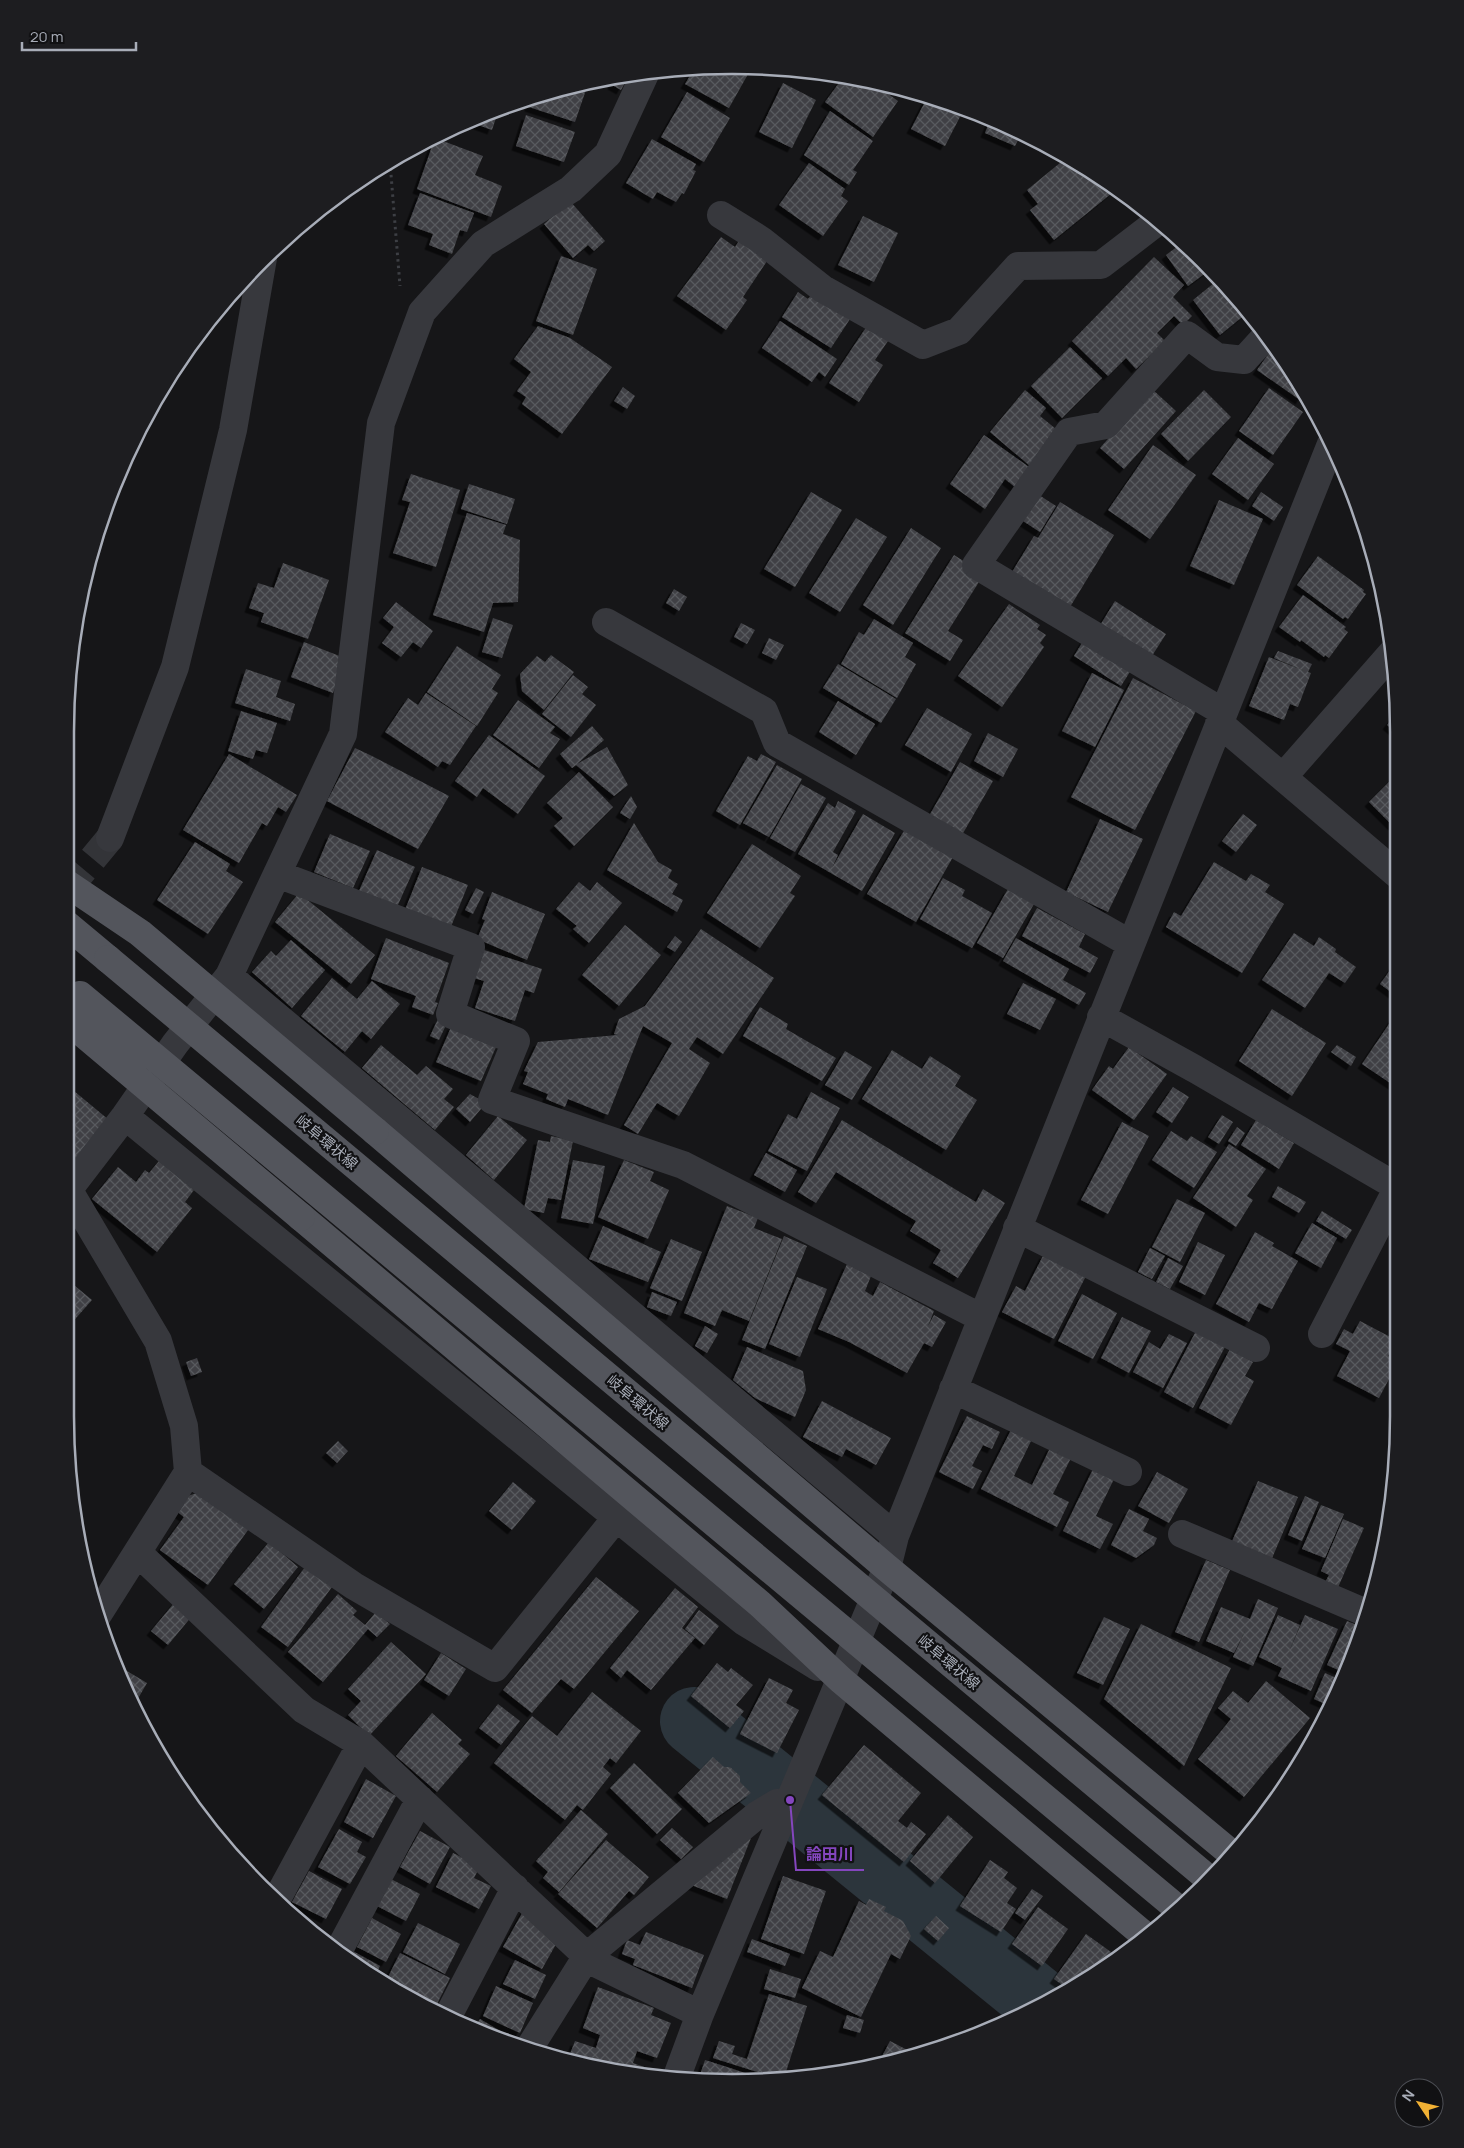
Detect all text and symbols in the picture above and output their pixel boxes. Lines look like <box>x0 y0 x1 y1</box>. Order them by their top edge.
scale bar <box>22 20 136 52</box>
text: 20 m <box>30 26 63 47</box>
street label: 岐阜環状線 <box>292 1110 362 1174</box>
street label: 岐阜環状線 <box>603 1370 673 1434</box>
street label: 岐阜環状線 <box>914 1630 984 1694</box>
callout: 論田川 <box>796 1839 864 1870</box>
text: 論田川 <box>806 1843 854 1865</box>
north arrow <box>1394 2078 1444 2128</box>
text: N <box>1397 2086 1419 2105</box>

